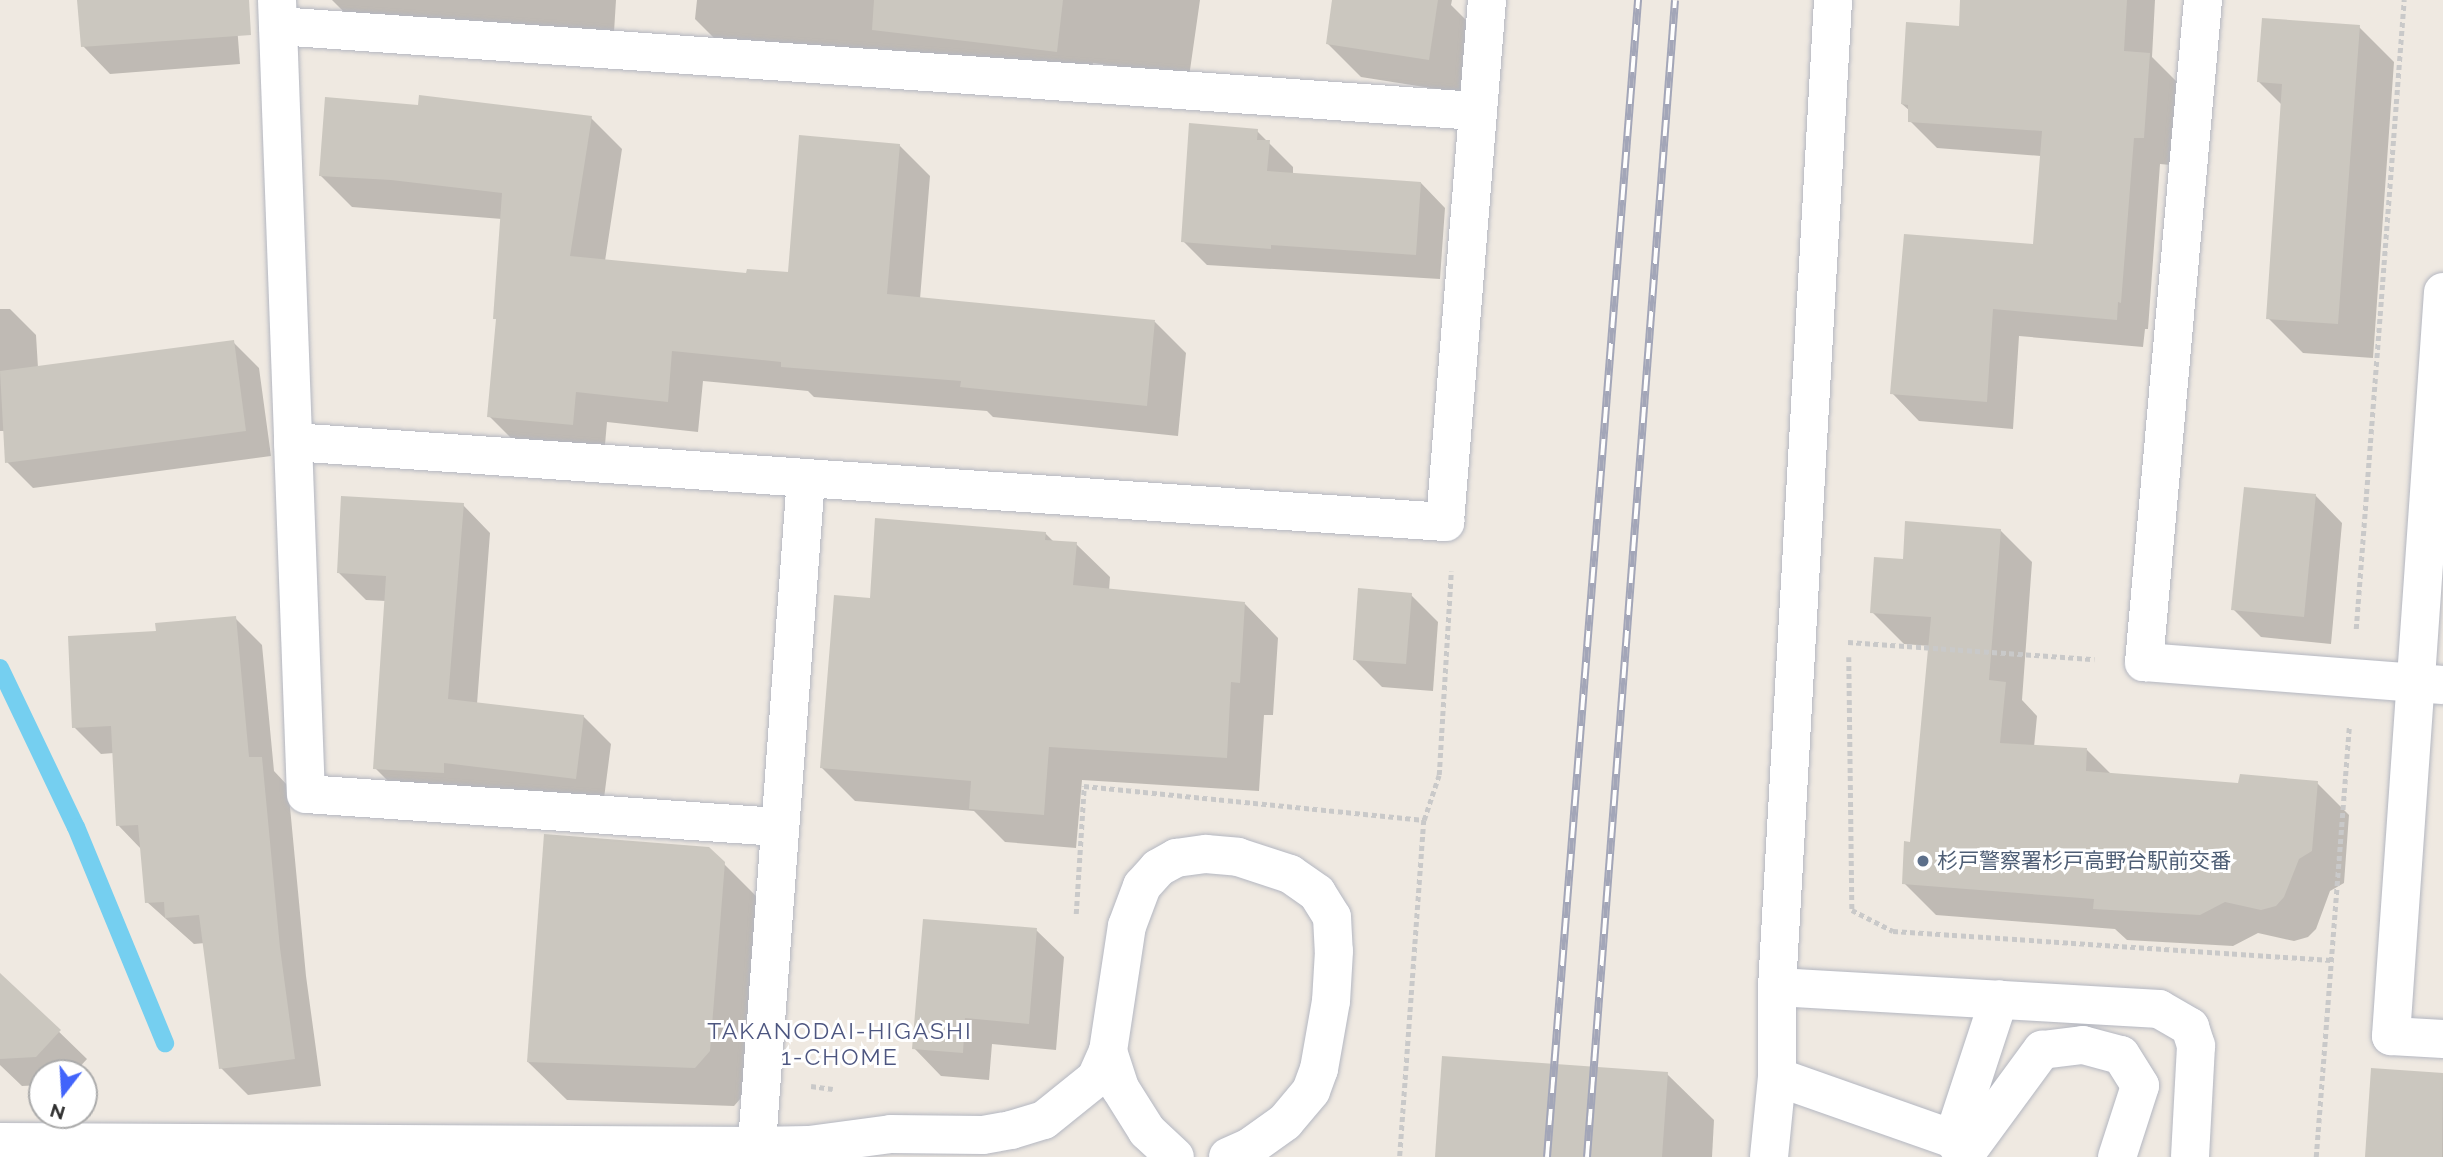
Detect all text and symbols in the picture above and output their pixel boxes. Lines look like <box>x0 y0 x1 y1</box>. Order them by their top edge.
place label: 杉戸警察署杉戸高野台駅前交番 <box>1937 848 2231 874</box>
marker: 杉戸警察署杉戸高野台駅前交番 <box>1915 853 1931 869</box>
district label: TAKANODAI-HIGASHI 1-CHOME <box>709 1017 971 1071</box>
north arrow <box>28 1059 98 1129</box>
text: N <box>47 1100 68 1125</box>

